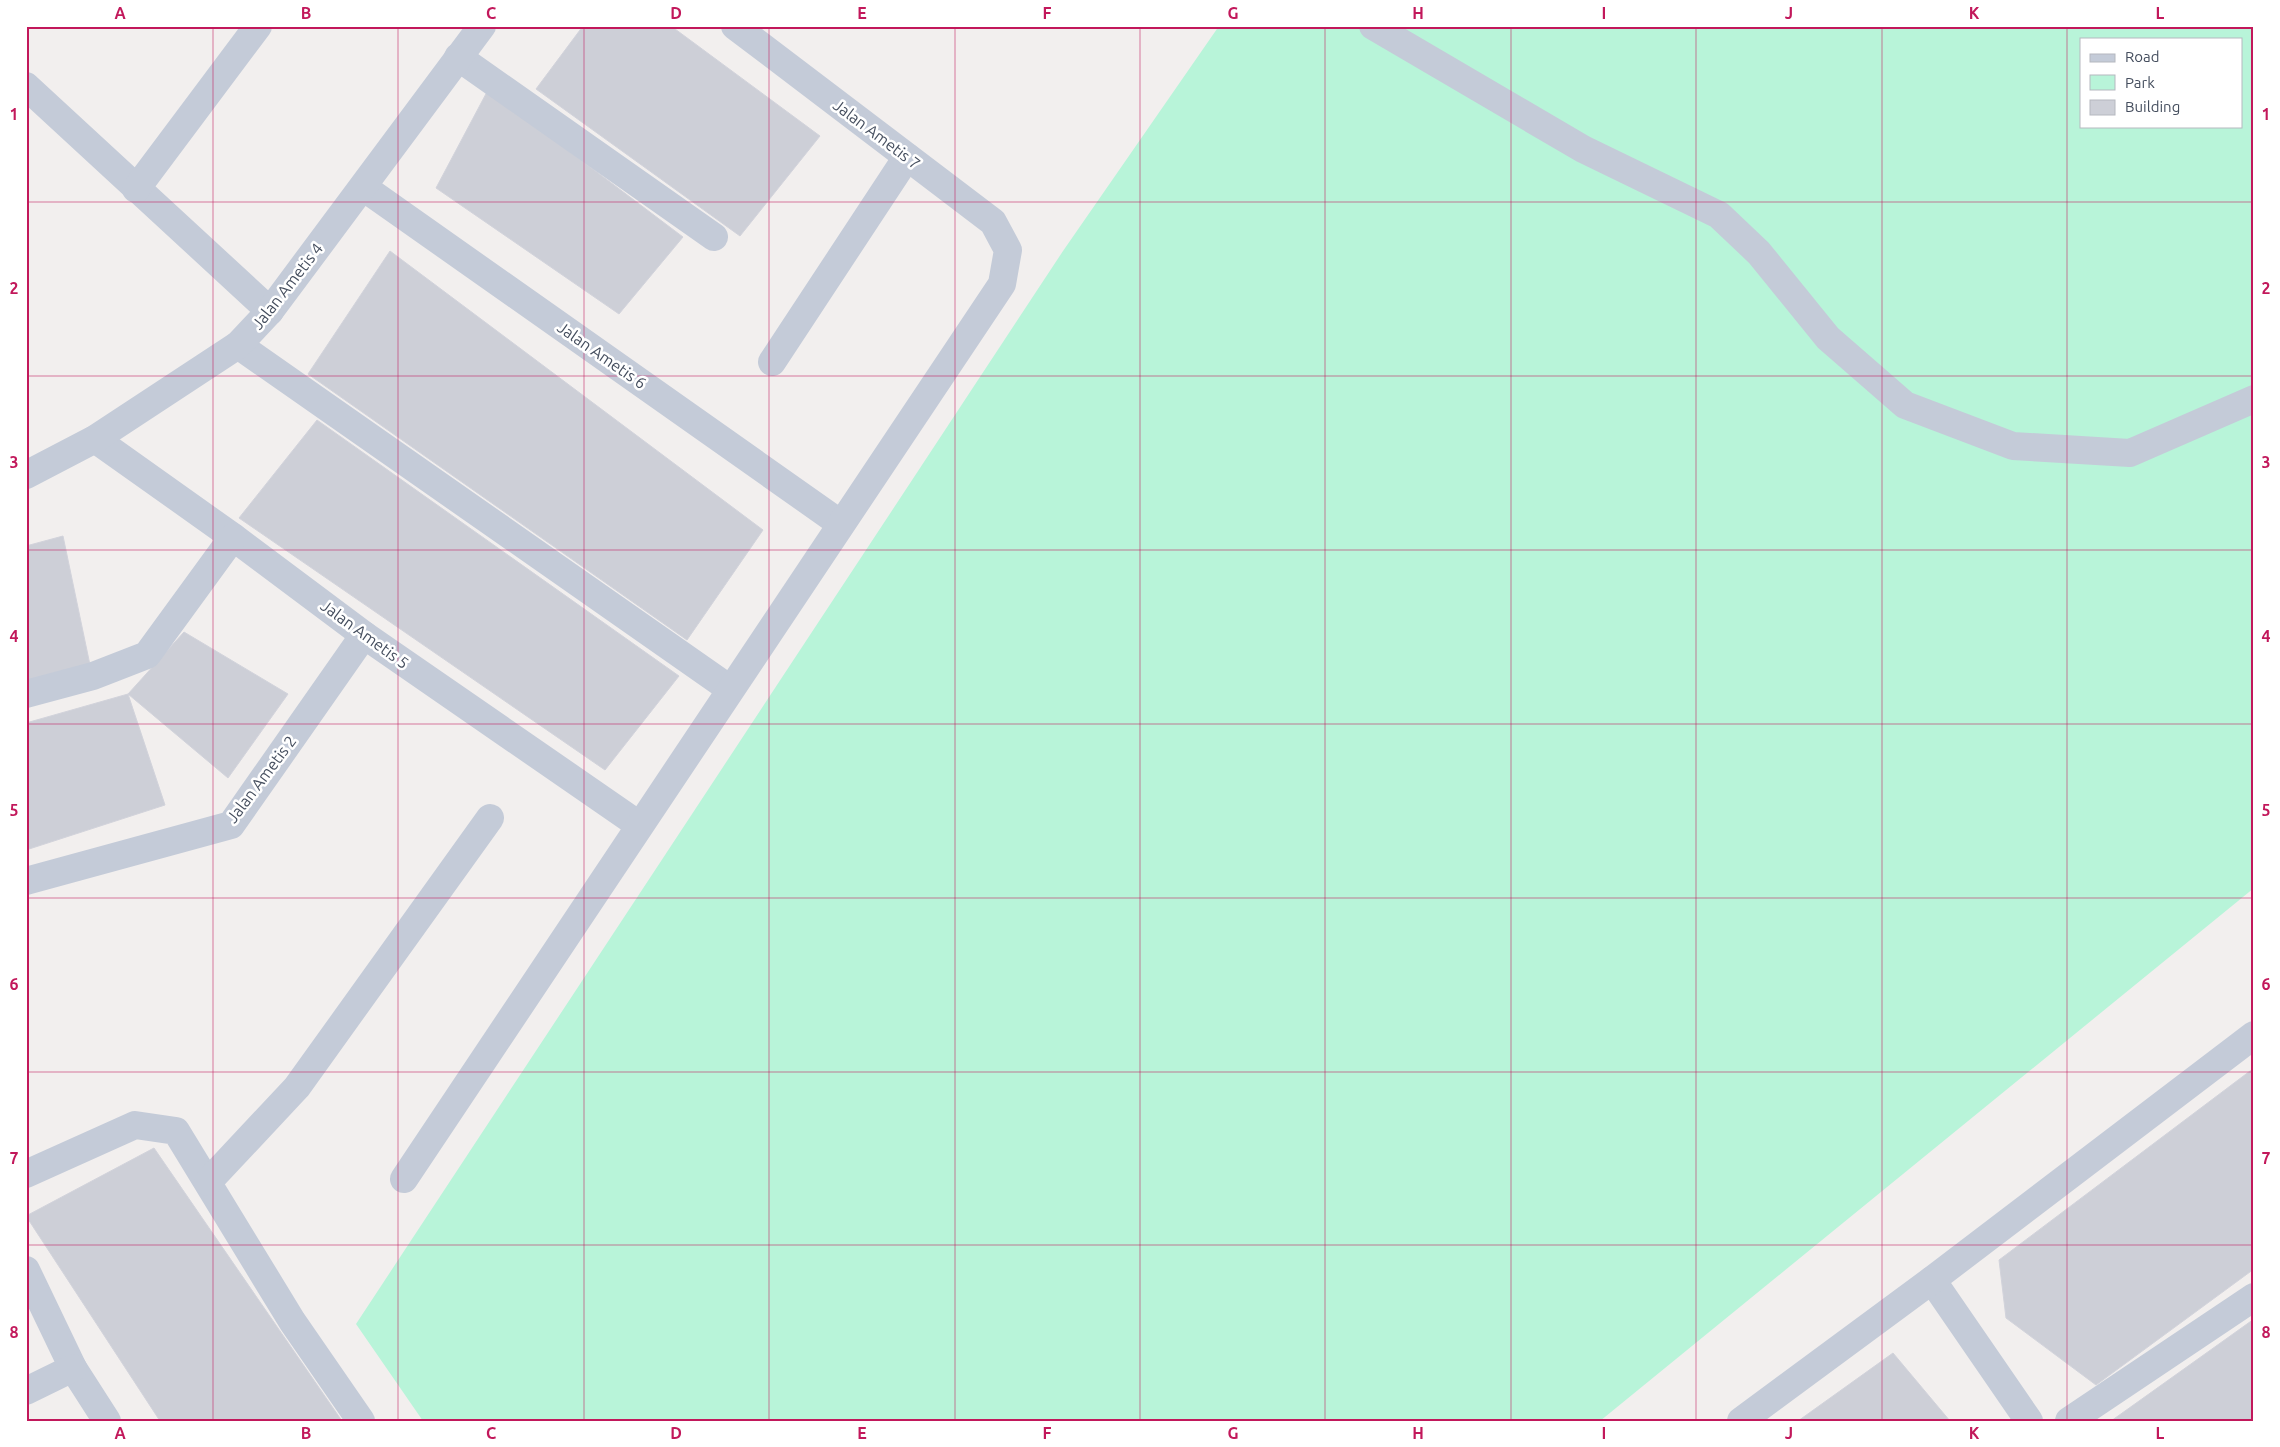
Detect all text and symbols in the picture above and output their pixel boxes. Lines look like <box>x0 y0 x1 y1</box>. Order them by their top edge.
text: A <box>114 4 126 22</box>
text: B <box>301 4 311 22</box>
text: C <box>486 4 496 22</box>
text: D <box>670 4 682 22</box>
text: E <box>857 4 867 22</box>
text: F <box>1043 4 1052 22</box>
text: G <box>1227 4 1239 22</box>
text: H <box>1412 4 1424 22</box>
text: I <box>1602 4 1606 22</box>
text: J <box>1785 4 1793 22</box>
text: K <box>1969 4 1980 22</box>
text: L <box>2156 4 2165 22</box>
legend <box>2080 38 2242 128</box>
text: Road <box>2125 48 2160 65</box>
text: Park <box>2125 74 2155 91</box>
street label: Jalan Ametis 7 <box>830 95 924 173</box>
text: Building <box>2125 98 2180 115</box>
text: 1 <box>9 105 19 123</box>
text: 1 <box>2261 105 2271 123</box>
street label: Jalan Ametis 4 <box>248 239 326 333</box>
text: 2 <box>9 279 19 297</box>
text: 2 <box>2261 279 2271 297</box>
street label: Jalan Ametis 6 <box>554 318 650 392</box>
text: 3 <box>9 453 19 471</box>
text: 3 <box>2261 453 2271 471</box>
street label: Jalan Ametis 5 <box>318 596 412 672</box>
text: 4 <box>9 627 19 645</box>
text: 4 <box>2261 627 2271 645</box>
street label: Jalan Ametis 2 <box>222 732 300 826</box>
text: 5 <box>9 801 19 819</box>
text: 5 <box>2261 801 2271 819</box>
text: 6 <box>9 975 19 993</box>
text: 6 <box>2261 975 2271 993</box>
text: 7 <box>9 1149 19 1167</box>
text: 7 <box>2261 1149 2271 1167</box>
text: 8 <box>9 1323 19 1341</box>
text: 8 <box>2261 1323 2271 1341</box>
text: A <box>114 1424 126 1442</box>
text: B <box>301 1424 311 1442</box>
text: C <box>486 1424 496 1442</box>
text: D <box>670 1424 682 1442</box>
text: E <box>857 1424 867 1442</box>
text: F <box>1043 1424 1052 1442</box>
text: G <box>1227 1424 1239 1442</box>
text: H <box>1412 1424 1424 1442</box>
text: I <box>1602 1424 1606 1442</box>
text: J <box>1785 1424 1793 1442</box>
text: K <box>1969 1424 1980 1442</box>
text: L <box>2156 1424 2165 1442</box>

